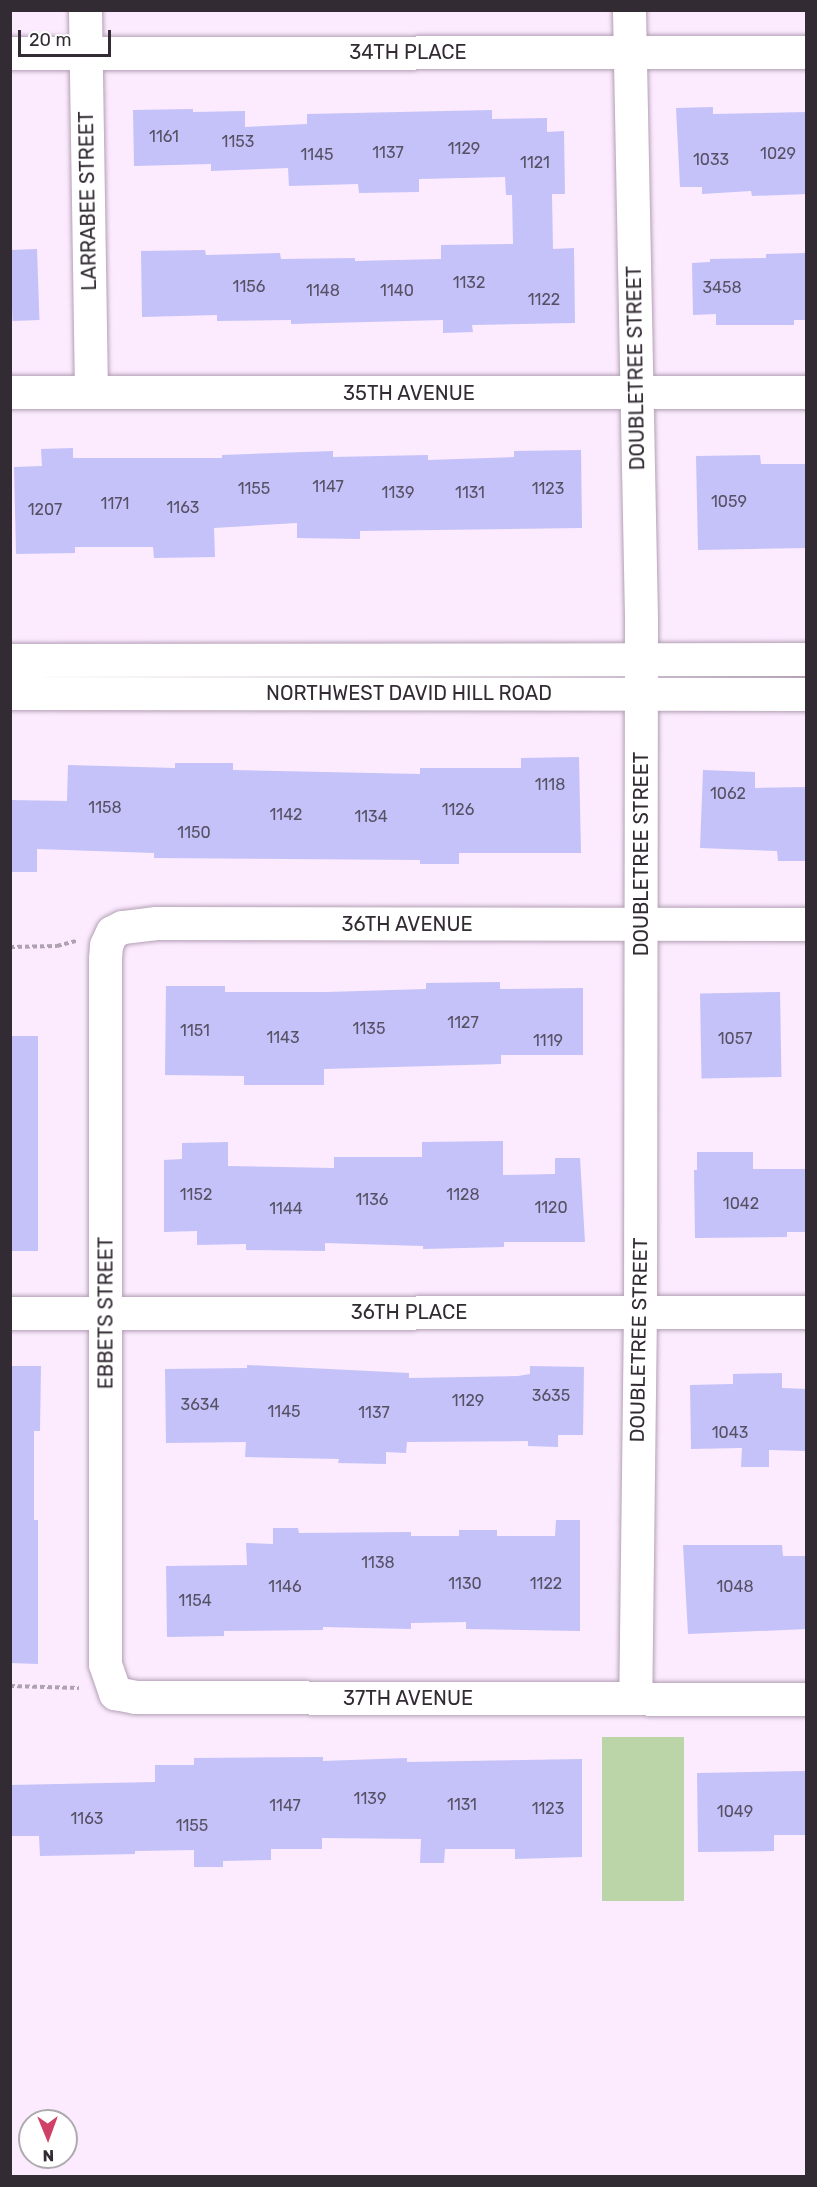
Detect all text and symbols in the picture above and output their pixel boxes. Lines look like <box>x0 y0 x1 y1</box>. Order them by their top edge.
scale bar <box>21 18 114 56</box>
text: 20 m <box>29 29 71 51</box>
street label: 34TH PLACE <box>349 40 467 64</box>
street label: LARRABEE STREET <box>74 111 102 291</box>
house number: 1161 <box>149 127 179 147</box>
house number: 1153 <box>222 132 254 152</box>
house number: 1129 <box>448 139 480 159</box>
house number: 1137 <box>372 143 404 163</box>
house number: 1029 <box>760 144 796 164</box>
house number: 1145 <box>300 145 334 165</box>
house number: 1033 <box>693 150 729 170</box>
house number: 1121 <box>520 153 550 173</box>
street label: DOUBLETREE STREET <box>622 265 650 471</box>
house number: 1132 <box>453 273 485 293</box>
house number: 1156 <box>233 277 265 297</box>
house number: 3458 <box>702 278 742 298</box>
house number: 1148 <box>306 281 340 301</box>
house number: 1140 <box>380 281 414 301</box>
house number: 1122 <box>528 290 560 310</box>
street label: 35TH AVENUE <box>343 381 475 405</box>
house number: 1147 <box>312 477 344 497</box>
house number: 1155 <box>238 479 270 499</box>
house number: 1123 <box>532 479 564 499</box>
house number: 1139 <box>382 483 414 503</box>
house number: 1131 <box>455 483 485 503</box>
house number: 1059 <box>711 492 747 512</box>
house number: 1171 <box>101 494 129 514</box>
house number: 1163 <box>167 498 199 518</box>
house number: 1207 <box>28 500 62 520</box>
street label: NORTHWEST DAVID HILL ROAD <box>265 681 553 705</box>
street label: DOUBLETREE STREET <box>629 752 653 956</box>
house number: 1118 <box>535 775 565 795</box>
house number: 1062 <box>710 784 746 804</box>
house number: 1158 <box>88 798 122 818</box>
house number: 1126 <box>442 800 474 820</box>
house number: 1142 <box>269 805 303 825</box>
house number: 1134 <box>354 807 388 827</box>
house number: 1150 <box>177 823 211 843</box>
street label: 36TH AVENUE <box>341 912 473 936</box>
house number: 1127 <box>447 1013 479 1033</box>
house number: 1135 <box>353 1019 385 1039</box>
house number: 1151 <box>180 1021 210 1041</box>
house number: 1143 <box>266 1028 300 1048</box>
house number: 1057 <box>718 1029 752 1049</box>
house number: 1119 <box>533 1031 563 1051</box>
house number: 1152 <box>180 1185 212 1205</box>
house number: 1128 <box>446 1185 480 1205</box>
house number: 1136 <box>356 1190 388 1210</box>
house number: 1042 <box>723 1194 759 1214</box>
house number: 1120 <box>534 1198 568 1218</box>
house number: 1144 <box>269 1199 303 1219</box>
street label: EBBETS STREET <box>94 1237 118 1389</box>
street label: DOUBLETREE STREET <box>625 1237 653 1443</box>
street label: 36TH PLACE <box>351 1300 467 1324</box>
house number: 3635 <box>532 1386 570 1406</box>
house number: 1129 <box>452 1391 484 1411</box>
house number: 3634 <box>181 1395 219 1415</box>
house number: 1145 <box>267 1402 301 1422</box>
house number: 1137 <box>358 1403 390 1423</box>
house number: 1043 <box>712 1423 748 1443</box>
house number: 1138 <box>361 1553 395 1573</box>
house number: 1130 <box>448 1574 482 1594</box>
house number: 1122 <box>530 1574 562 1594</box>
house number: 1146 <box>268 1577 302 1597</box>
house number: 1048 <box>716 1577 754 1597</box>
house number: 1154 <box>178 1591 212 1611</box>
street label: 37TH AVENUE <box>343 1686 473 1710</box>
house number: 1139 <box>354 1789 386 1809</box>
house number: 1131 <box>447 1795 477 1815</box>
house number: 1147 <box>269 1796 301 1816</box>
house number: 1123 <box>532 1799 564 1819</box>
house number: 1049 <box>717 1802 753 1822</box>
house number: 1163 <box>71 1809 103 1829</box>
house number: 1155 <box>176 1816 208 1836</box>
north arrow <box>18 2109 78 2169</box>
text: N <box>42 2146 54 2165</box>

